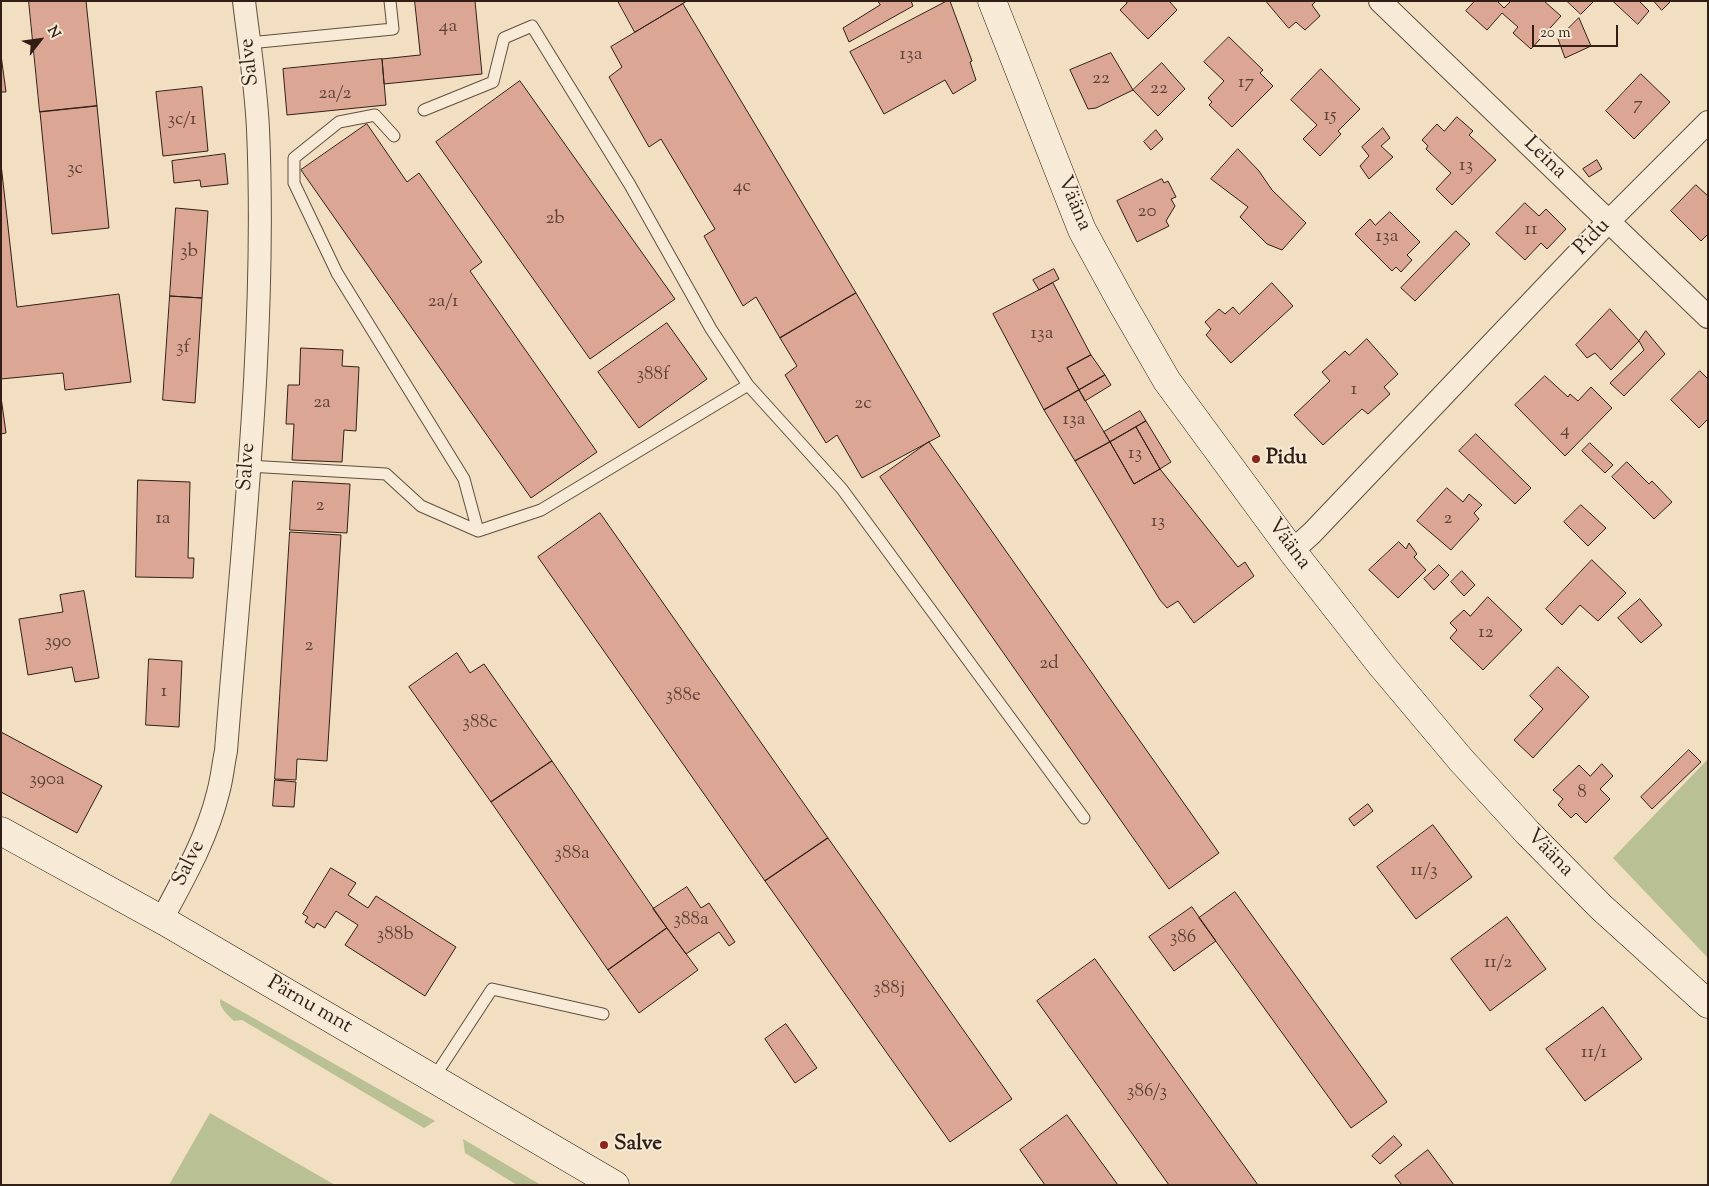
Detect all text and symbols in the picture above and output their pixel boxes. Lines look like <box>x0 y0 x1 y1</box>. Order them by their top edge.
north arrow <box>15 15 65 65</box>
scale bar <box>1534 15 1620 47</box>
house number: 4a <box>439 17 457 39</box>
text: N <box>42 23 64 42</box>
text: 20 m <box>1540 23 1571 44</box>
street label: Salve <box>236 37 266 87</box>
house number: 13a <box>900 45 922 67</box>
house number: 22 <box>1092 69 1110 91</box>
house number: 17 <box>1238 73 1254 95</box>
house number: 22 <box>1150 79 1168 101</box>
house number: 2a/2 <box>319 84 351 106</box>
house number: 7 <box>1633 95 1643 117</box>
house number: 15 <box>1324 106 1336 128</box>
house number: 3c/1 <box>168 110 196 132</box>
street label: Leina <box>1517 132 1571 186</box>
house number: 13 <box>1459 156 1473 178</box>
house number: 3c <box>67 159 83 181</box>
street label: Vääna <box>1050 173 1096 235</box>
house number: 4c <box>733 177 751 199</box>
house number: 20 <box>1138 202 1156 224</box>
house number: 2b <box>545 209 565 231</box>
street label: Pidu <box>1570 214 1616 262</box>
house number: 11 <box>1525 220 1537 242</box>
house number: 13a <box>1376 227 1398 249</box>
house number: 3b <box>180 242 198 264</box>
house number: 2a/1 <box>428 292 458 314</box>
house number: 13a <box>1031 324 1053 346</box>
house number: 3f <box>176 338 190 360</box>
house number: 388f <box>636 365 670 387</box>
house number: 1 <box>1351 380 1357 402</box>
house number: 2a <box>313 393 331 415</box>
house number: 2c <box>854 394 872 416</box>
house number: 13a <box>1063 410 1085 432</box>
house number: 4 <box>1560 421 1570 443</box>
street label: Salve <box>234 442 262 492</box>
house number: 13 <box>1128 444 1142 466</box>
place label: Pidu <box>1266 446 1307 472</box>
marker: Pidu <box>1250 453 1262 465</box>
house number: 2 <box>316 496 324 518</box>
house number: 1a <box>155 509 171 531</box>
house number: 2 <box>1444 509 1452 531</box>
house number: 13 <box>1151 512 1165 534</box>
street label: Vääna <box>1261 515 1315 575</box>
house number: 12 <box>1478 623 1494 645</box>
house number: 390 <box>45 632 71 654</box>
house number: 2 <box>305 636 313 658</box>
house number: 2d <box>1039 654 1059 676</box>
house number: 1 <box>161 682 167 704</box>
house number: 388e <box>665 686 701 708</box>
house number: 388c <box>462 713 498 735</box>
house number: 390a <box>29 770 65 792</box>
house number: 8 <box>1577 783 1587 805</box>
street label: Vääna <box>1520 825 1578 883</box>
street label: Salve <box>168 837 212 891</box>
house number: 388a <box>554 844 590 866</box>
house number: 11/3 <box>1410 861 1438 883</box>
house number: 388a <box>673 910 709 932</box>
house number: 388b <box>376 925 414 947</box>
house number: 386 <box>1170 928 1196 950</box>
house number: 11/2 <box>1484 953 1512 975</box>
street label: Pärnu mnt <box>262 972 356 1040</box>
house number: 388j <box>873 979 905 1001</box>
house number: 11/1 <box>1581 1043 1607 1065</box>
house number: 386/3 <box>1127 1082 1167 1104</box>
place label: Salve <box>614 1132 662 1158</box>
marker: Salve <box>598 1139 610 1151</box>

